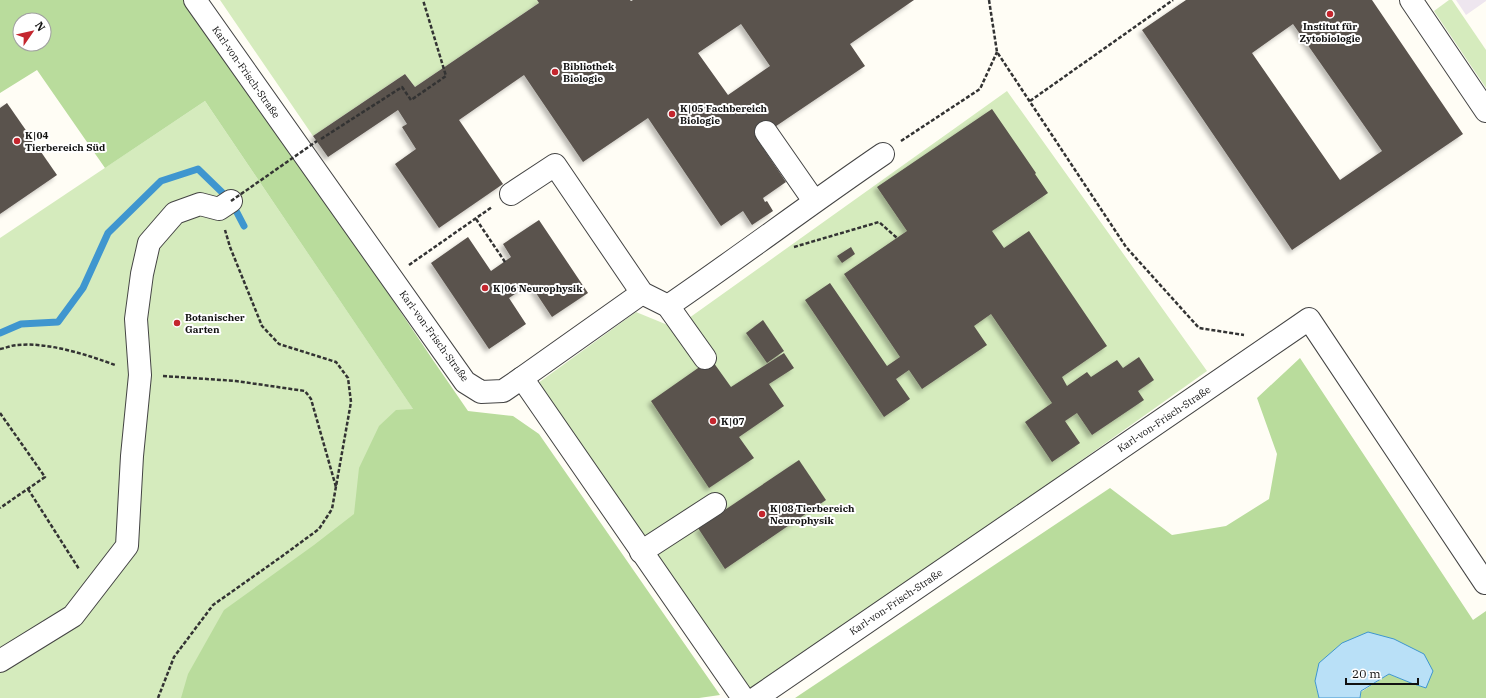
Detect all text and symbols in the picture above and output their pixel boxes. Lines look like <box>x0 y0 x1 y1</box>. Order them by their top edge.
marker: Institut für Zytobiologie <box>1325 9 1335 19</box>
north arrow <box>12 12 52 52</box>
text: N <box>32 19 49 34</box>
place label: Institut für Zytobiologie <box>1299 20 1361 45</box>
street label: Karl-von-Frisch-Straße <box>209 23 283 121</box>
place label: Bibliothek Biologie <box>563 60 615 85</box>
marker: Bibliothek Biologie <box>550 67 560 77</box>
place label: K|05 Fachbereich Biologie <box>680 102 768 127</box>
marker: K|05 Fachbereich Biologie <box>667 109 677 119</box>
place label: K|04 Tierbereich Süd <box>25 129 106 154</box>
marker: K|04 Tierbereich Süd <box>12 136 22 146</box>
place label: K|06 Neurophysik <box>493 282 583 295</box>
marker: K|06 Neurophysik <box>480 283 490 293</box>
street label: Karl-von-Frisch-Straße <box>397 288 471 384</box>
place label: Botanischer Garten <box>185 311 245 336</box>
marker: Botanischer Garten <box>172 318 182 328</box>
street label: Karl-von-Frisch-Straße <box>1115 383 1213 455</box>
place label: K|07 <box>721 415 744 428</box>
marker: K|07 <box>708 416 718 426</box>
place label: K|08 Tierbereich Neurophysik <box>770 502 855 527</box>
marker: K|08 Tierbereich Neurophysik <box>757 509 767 519</box>
street label: Karl-von-Frisch-Straße <box>847 566 945 638</box>
scale bar <box>1346 660 1418 686</box>
text: 20 m <box>1352 666 1381 681</box>

